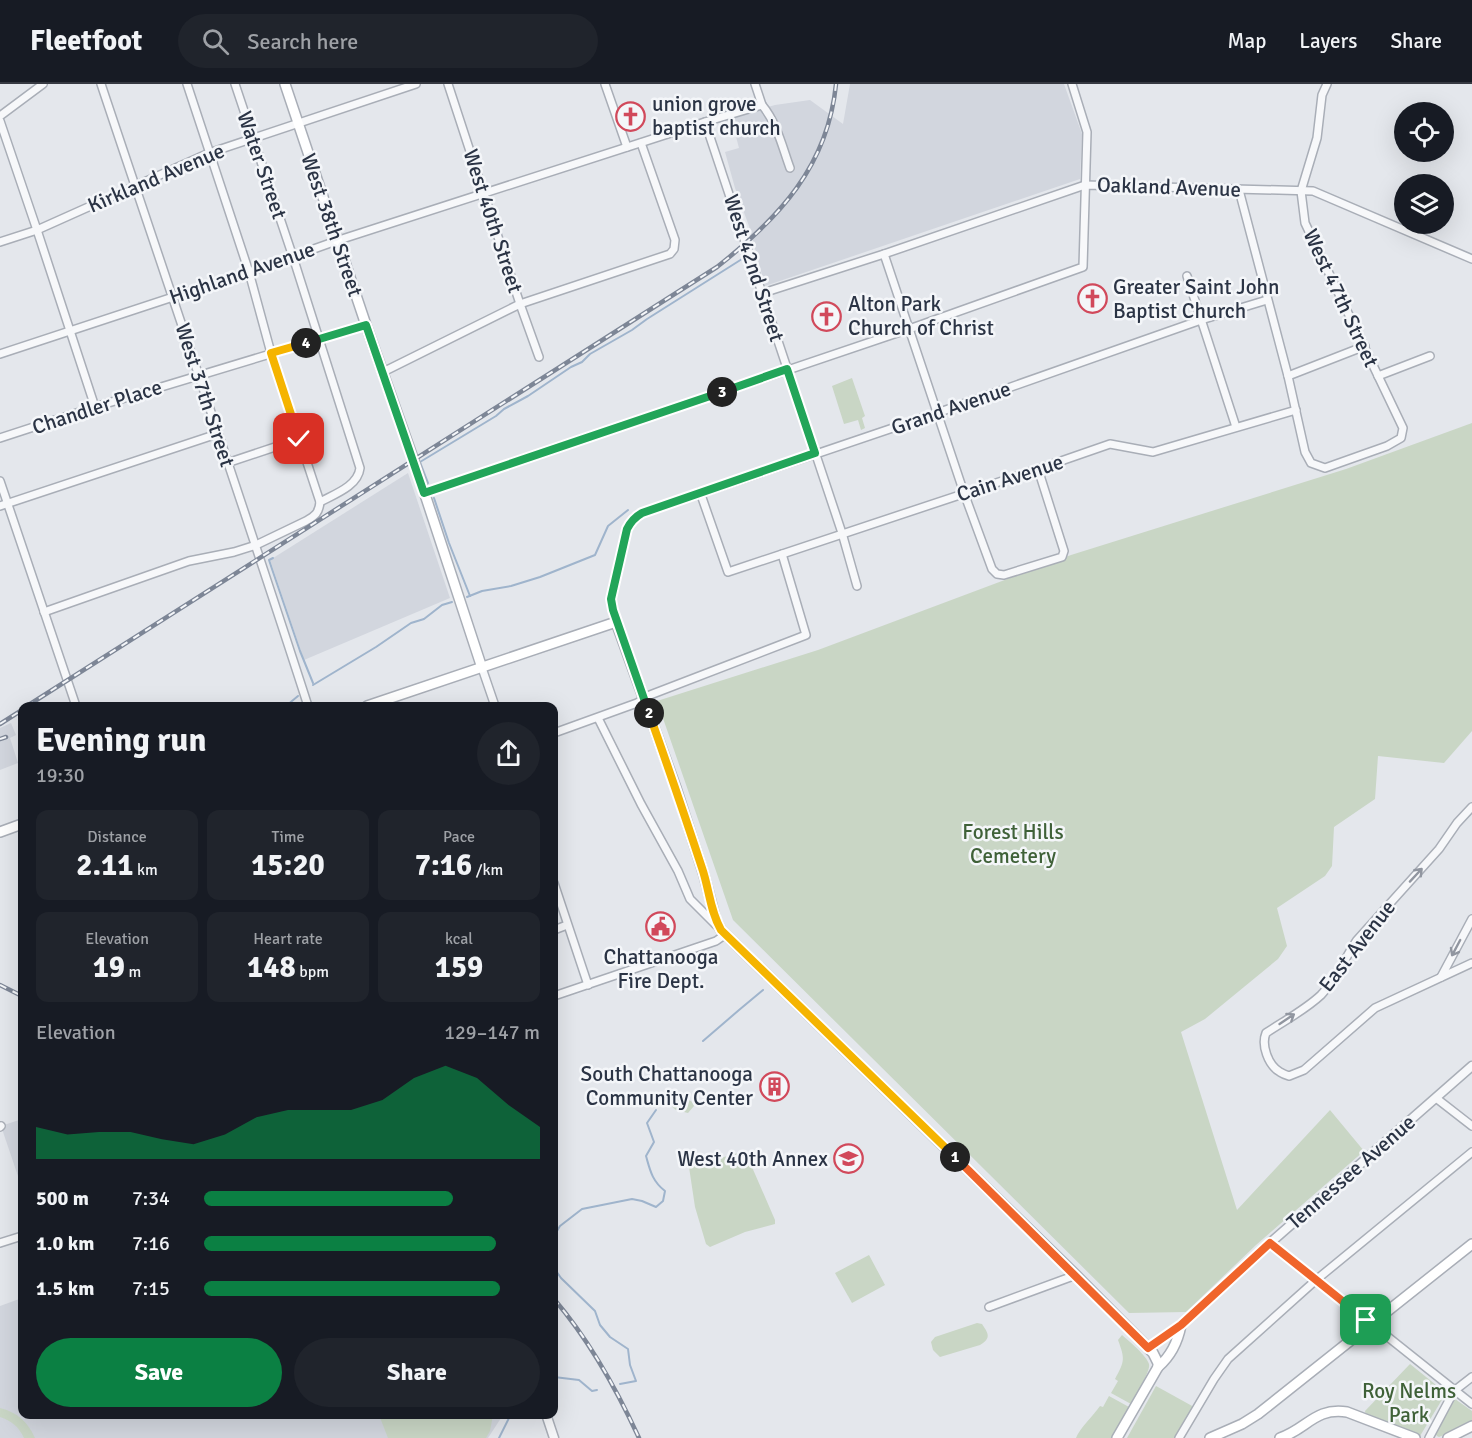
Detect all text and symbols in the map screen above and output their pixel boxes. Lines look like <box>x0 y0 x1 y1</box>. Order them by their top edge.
search box <box>178 14 598 68</box>
text: Fleetfoot <box>30 24 142 58</box>
icon: search <box>199 25 232 58</box>
text: Search here <box>247 28 358 55</box>
text: Map <box>1228 28 1266 54</box>
text: Layers <box>1299 28 1357 54</box>
text: Share <box>1390 28 1442 54</box>
place label: union grove baptist church <box>652 91 781 141</box>
church icon: union grove baptist church <box>615 100 647 132</box>
map controls <box>1394 102 1454 234</box>
button: locate <box>1394 102 1454 162</box>
street label: Water Street <box>231 108 293 222</box>
street label: Kirkland Avenue <box>84 138 228 218</box>
street label: West 40th Street <box>458 146 528 296</box>
street label: West 38th Street <box>295 150 369 300</box>
street label: Oakland Avenue <box>1097 171 1241 203</box>
button: layers <box>1394 174 1454 234</box>
street label: West 42nd Street <box>718 191 790 345</box>
street label: West 47th Street <box>1298 225 1384 371</box>
street label: Highland Avenue <box>166 236 318 310</box>
place label: Greater Saint John Baptist Church <box>1113 274 1279 324</box>
church icon: Greater Saint John Baptist Church <box>1076 283 1108 315</box>
place label: Alton Park Church of Christ <box>848 291 994 341</box>
church icon: Alton Park Church of Christ <box>811 300 843 332</box>
street label: West 37th Street <box>170 320 240 470</box>
pin: 4 <box>291 328 321 358</box>
text: 4 <box>302 333 310 353</box>
street label: Chandler Place <box>29 374 165 440</box>
street label: Grand Avenue <box>888 375 1014 441</box>
pin: 3 <box>707 377 737 407</box>
text: 3 <box>718 382 726 402</box>
pin <box>273 413 324 464</box>
icon: check <box>282 422 315 455</box>
street label: Cain Avenue <box>953 449 1067 507</box>
pin: 2 <box>634 698 664 728</box>
text: 2 <box>645 703 653 723</box>
text: Evening run <box>36 720 206 761</box>
button: share <box>477 722 540 785</box>
text: 19:30 <box>36 763 85 788</box>
park label: Forest Hills Cemetery <box>962 819 1064 869</box>
text: Distance <box>87 827 147 847</box>
text: Time <box>272 827 304 847</box>
text: Pace <box>443 827 475 847</box>
text: 2.11 <box>76 847 133 884</box>
text: 15:20 <box>251 847 325 884</box>
text: 7:16 <box>415 847 472 884</box>
text: km <box>133 860 158 880</box>
text: /km <box>472 860 503 880</box>
one-way arrow <box>1409 867 1423 882</box>
street label: East Avenue <box>1313 895 1401 997</box>
public building icon: Chattanooga Fire Dept. <box>645 910 677 942</box>
text: Elevation <box>85 929 149 949</box>
text: Heart rate <box>253 929 323 949</box>
text: kcal <box>445 929 473 949</box>
one-way arrow <box>1450 939 1461 957</box>
place label: Chattanooga Fire Dept. <box>604 944 718 994</box>
text: 19 <box>93 949 125 986</box>
text: 148 <box>247 949 296 986</box>
text: 159 <box>435 949 483 986</box>
text: m <box>125 962 141 982</box>
text: bpm <box>296 962 329 982</box>
one-way arrow <box>1278 1013 1295 1025</box>
text: Elevation <box>36 1020 116 1045</box>
text: 129–147 m <box>444 1020 540 1045</box>
place label: South Chattanooga Community Center <box>581 1061 753 1111</box>
building icon: South Chattanooga Community Center <box>758 1070 790 1102</box>
street label: Tennessee Avenue <box>1281 1109 1421 1235</box>
pin: 1 <box>940 1142 970 1172</box>
school or university icon: West 40th Annex <box>833 1143 865 1175</box>
place label: West 40th Annex <box>677 1146 828 1172</box>
text: 1 <box>951 1147 959 1167</box>
text: 500 m <box>36 1186 89 1211</box>
text: 7:34 <box>132 1186 170 1211</box>
text: 1.0 km <box>36 1231 94 1256</box>
text: 7:16 <box>132 1231 170 1256</box>
text: 1.5 km <box>36 1276 94 1301</box>
text: 7:15 <box>132 1276 170 1301</box>
pin <box>1340 1294 1391 1345</box>
icon: arrive <box>1349 1303 1382 1336</box>
button: Save <box>36 1338 282 1407</box>
button: Share <box>294 1338 540 1407</box>
park label: Roy Nelms Park <box>1362 1378 1456 1428</box>

